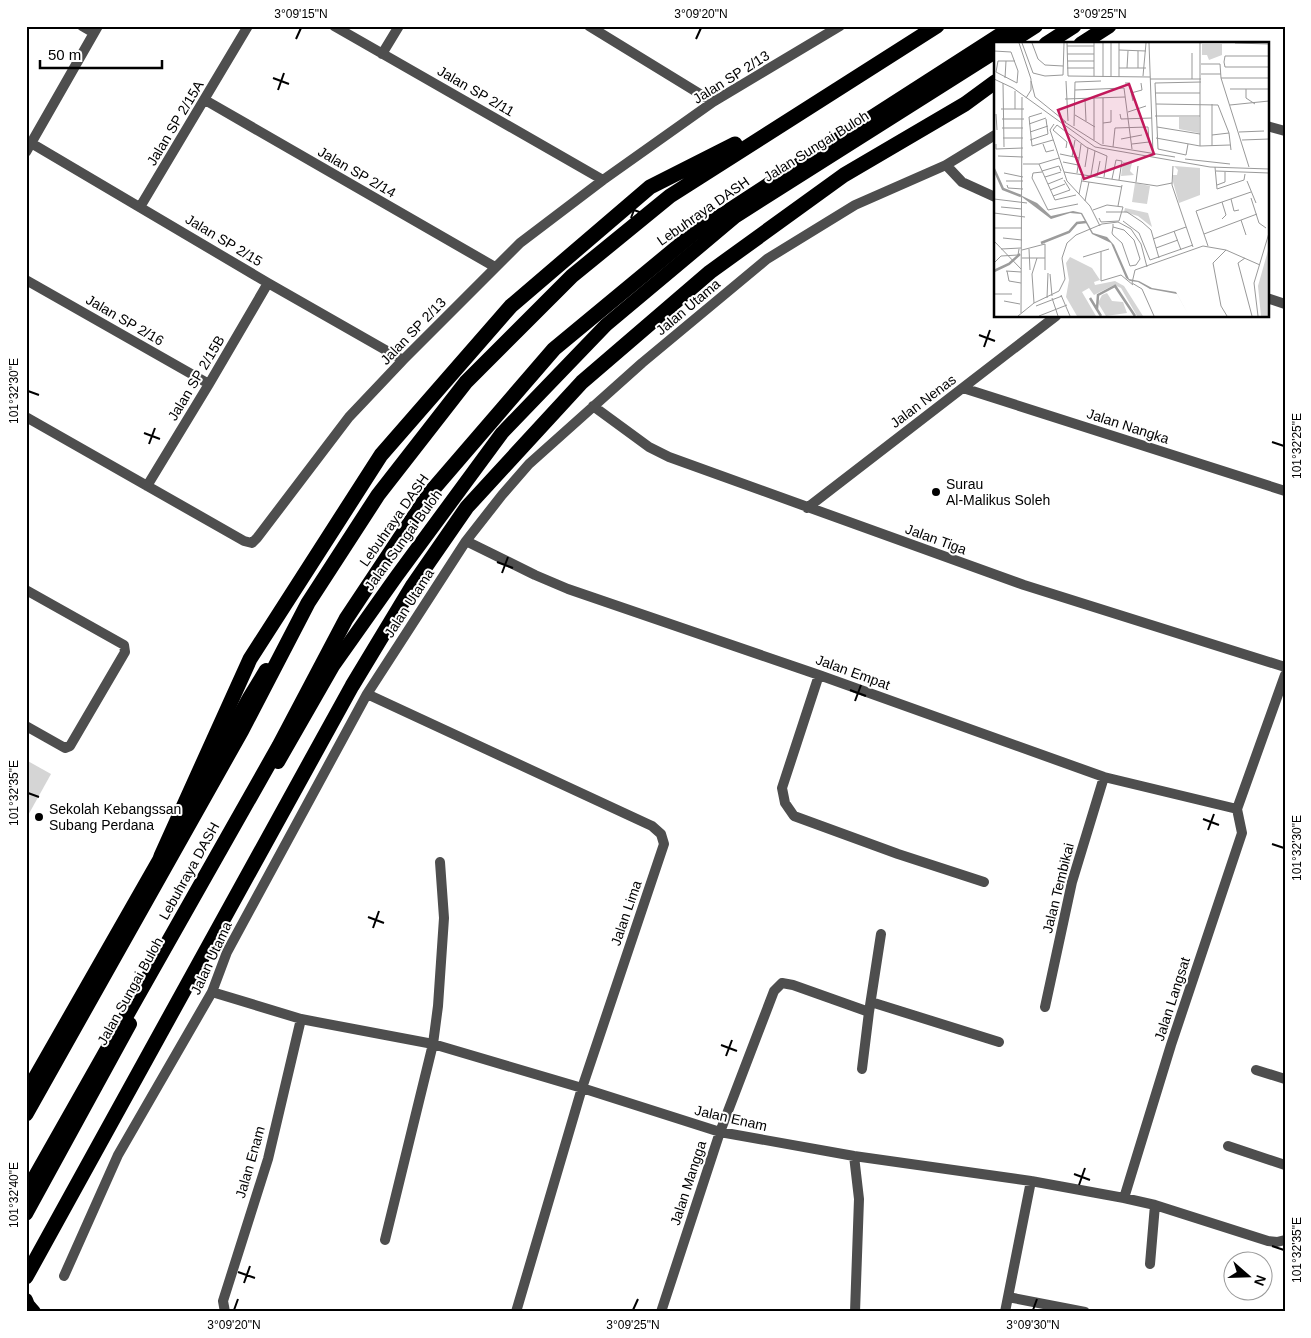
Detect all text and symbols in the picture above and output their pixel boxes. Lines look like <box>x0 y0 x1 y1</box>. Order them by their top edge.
text: 3°09'15"N <box>274 7 328 21</box>
text: 3°09'20"N <box>674 7 728 21</box>
text: 3°09'25"N <box>1073 7 1127 21</box>
scale bar <box>40 38 162 70</box>
inset map <box>994 42 1268 318</box>
text: 50 m <box>48 46 81 63</box>
street label: Jalan SP 2/13 <box>690 47 772 107</box>
street label: Jalan SP 2/11 <box>435 63 517 120</box>
street label: Jalan SP 2/15A <box>143 77 207 168</box>
street label: Jalan Sungai Buloh <box>761 107 871 185</box>
street label: Jalan SP 2/14 <box>315 143 399 201</box>
street label: Lebuhraya DASH <box>654 173 752 249</box>
street label: Jalan SP 2/15 <box>183 211 266 269</box>
street label: Jalan Utama <box>653 275 723 338</box>
street label: Jalan SP 2/16 <box>83 291 167 349</box>
street label: Jalan SP 2/13 <box>377 294 449 368</box>
street label: Jalan SP 2/15B <box>164 333 228 423</box>
text: 101°32'30"E <box>7 358 21 424</box>
street label: Jalan Nenas <box>887 371 959 431</box>
street label: Jalan Nangka <box>1085 405 1171 447</box>
text: 101°32'25"E <box>1290 413 1304 479</box>
street label: Lebuhraya DASH <box>356 471 432 569</box>
place label: Surau Al-Malikus Soleh <box>946 476 1050 508</box>
street label: Jalan Sungai Buloh <box>361 486 445 594</box>
marker: Surau Al-Malikus Soleh <box>930 486 942 498</box>
street label: Jalan Tiga <box>903 521 969 558</box>
street label: Jalan Utama <box>381 566 437 640</box>
street label: Jalan Empat <box>814 651 892 693</box>
text: 101°32'35"E <box>7 760 21 826</box>
place label: Sekolah Kebangssan Subang Perdana <box>49 801 181 833</box>
marker: Sekolah Kebangssan Subang Perdana <box>33 811 45 823</box>
text: 101°32'30"E <box>1290 815 1304 881</box>
street label: Lebuhraya DASH <box>156 819 222 923</box>
street label: Jalan Tembikai <box>1039 841 1077 935</box>
street label: Jalan Lima <box>607 878 645 948</box>
street label: Jalan Utama <box>187 919 235 997</box>
street label: Jalan Sungai Buloh <box>94 934 166 1048</box>
street label: Jalan Langsat <box>1151 955 1193 1043</box>
street label: Jalan Enam <box>693 1102 769 1134</box>
street label: Jalan Enam <box>232 1124 268 1200</box>
street label: Jalan Mangga <box>667 1139 709 1227</box>
text: 101°32'40"E <box>7 1162 21 1228</box>
text: 101°32'35"E <box>1290 1217 1304 1283</box>
north arrow <box>1224 1250 1274 1300</box>
text: N <box>1251 1273 1269 1288</box>
text: 3°09'20"N <box>207 1318 261 1332</box>
text: 3°09'25"N <box>606 1318 660 1332</box>
text: 3°09'30"N <box>1006 1318 1060 1332</box>

